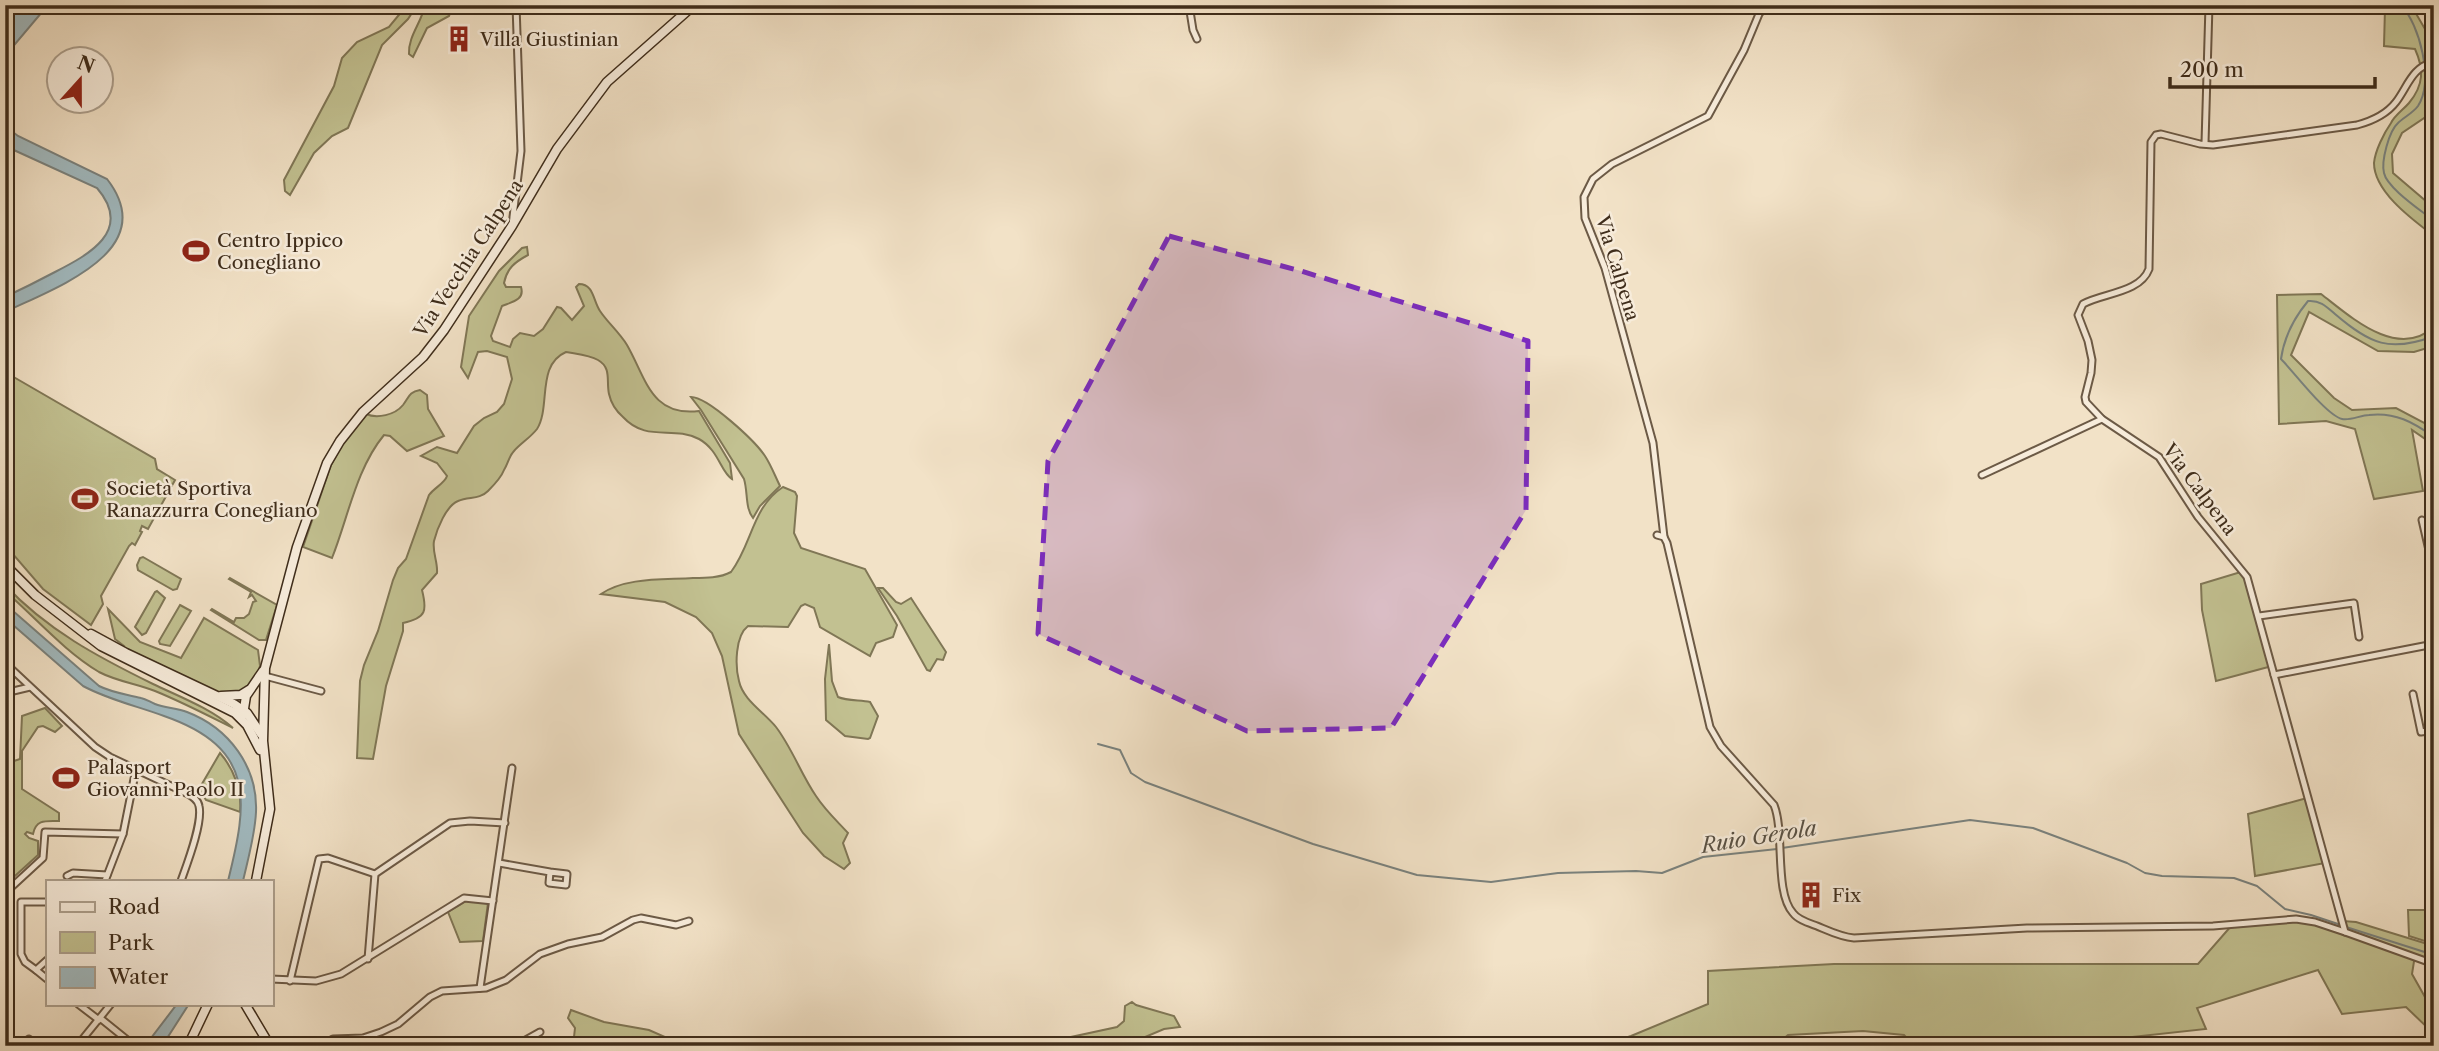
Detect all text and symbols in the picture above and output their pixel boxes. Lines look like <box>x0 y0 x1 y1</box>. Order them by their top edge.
building icon: Villa Giustinian <box>444 24 474 54</box>
place label: Villa Giustinian <box>479 28 619 51</box>
north arrow <box>46 46 116 116</box>
scale bar <box>2170 46 2374 90</box>
text: N <box>74 51 98 78</box>
text: 200 m <box>2180 57 2244 82</box>
street label: Via Vecchia Calpena <box>408 175 528 342</box>
street label: Via Calpena <box>1590 212 1644 324</box>
place label: Centro Ippico Conegliano <box>217 229 343 274</box>
sports icon: Centro Ippico Conegliano <box>181 236 211 266</box>
street label: Via Calpena <box>2157 438 2242 540</box>
place label: Società Sportiva Ranazzurra Conegliano <box>106 477 318 522</box>
sports icon: Società Sportiva Ranazzurra Conegliano <box>70 484 100 514</box>
place label: Palasport Giovanni Paolo II <box>87 756 244 801</box>
sports icon: Palasport Giovanni Paolo II <box>51 763 81 793</box>
water label: Ruio Gerola <box>1697 815 1819 858</box>
legend <box>46 880 273 1006</box>
building icon: Fix <box>1796 880 1826 910</box>
place label: Fix <box>1832 884 1862 907</box>
text: Road <box>108 894 160 919</box>
text: Park <box>108 930 154 955</box>
text: Water <box>107 964 168 989</box>

